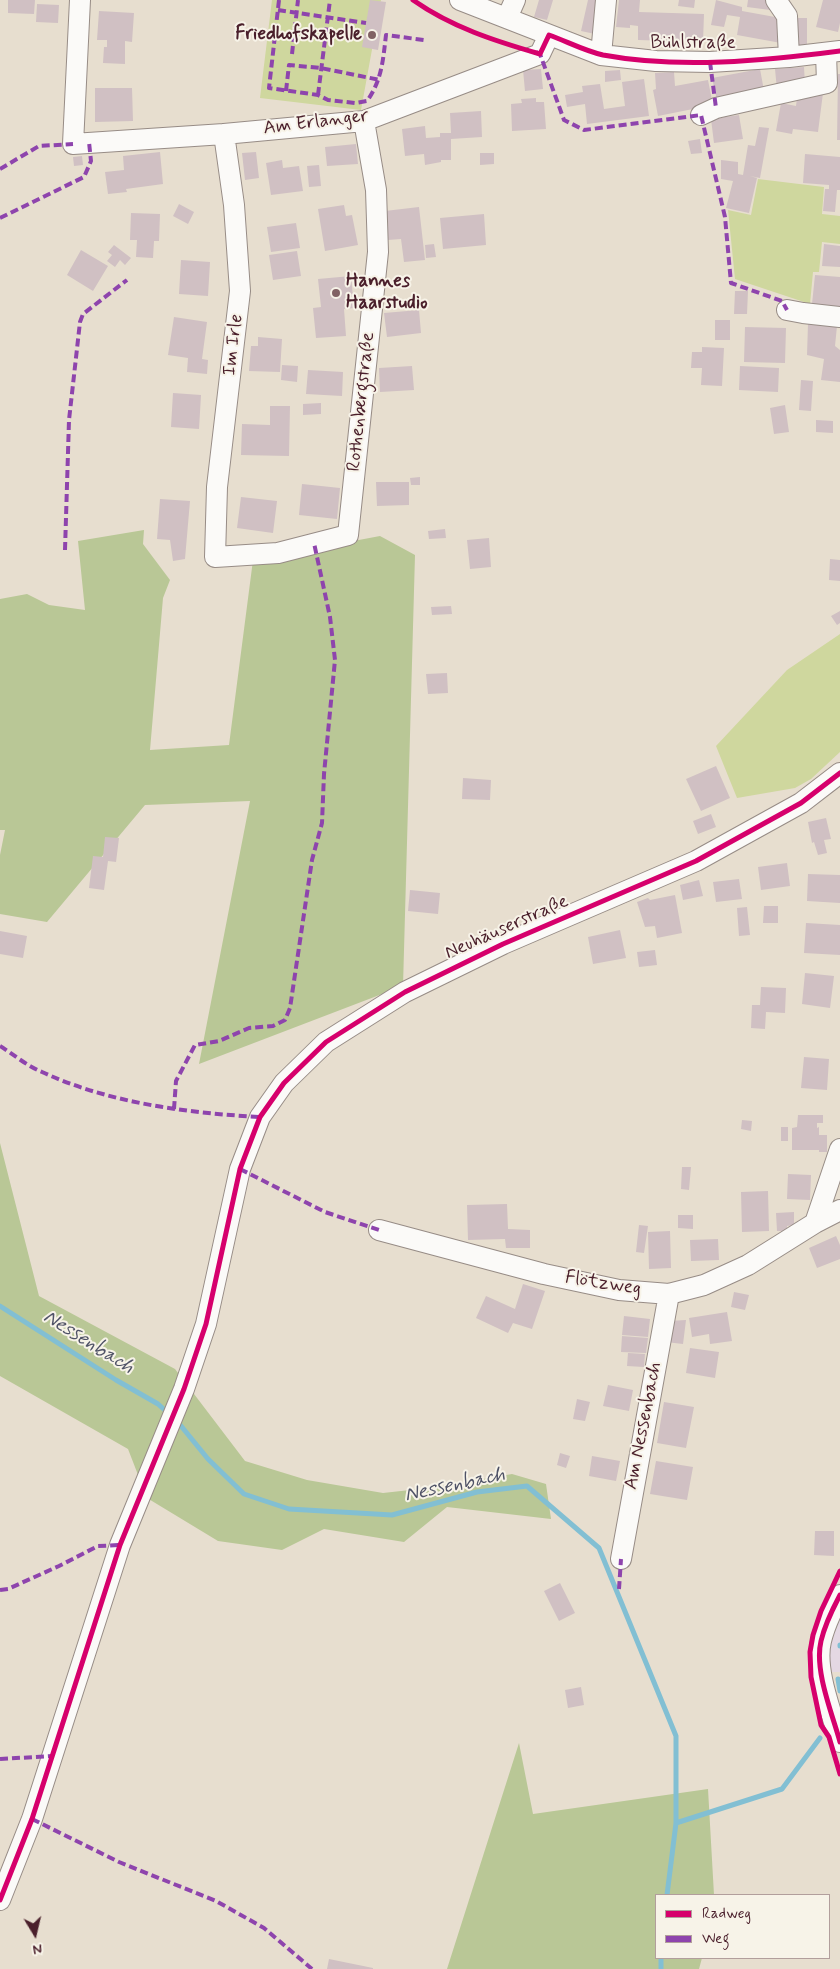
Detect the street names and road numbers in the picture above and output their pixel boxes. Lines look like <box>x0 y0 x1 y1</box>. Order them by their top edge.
street label: Bühlstraße <box>650 33 736 55</box>
street label: Am Erlanger <box>262 105 370 141</box>
street label: Im Irle <box>219 313 249 377</box>
street label: Rothenbergstraße <box>343 331 381 473</box>
street label: Neuhäuserstraße <box>442 891 572 965</box>
street label: Flötzweg <box>563 1267 643 1301</box>
street label: Am Nessenbach <box>620 1360 668 1492</box>

